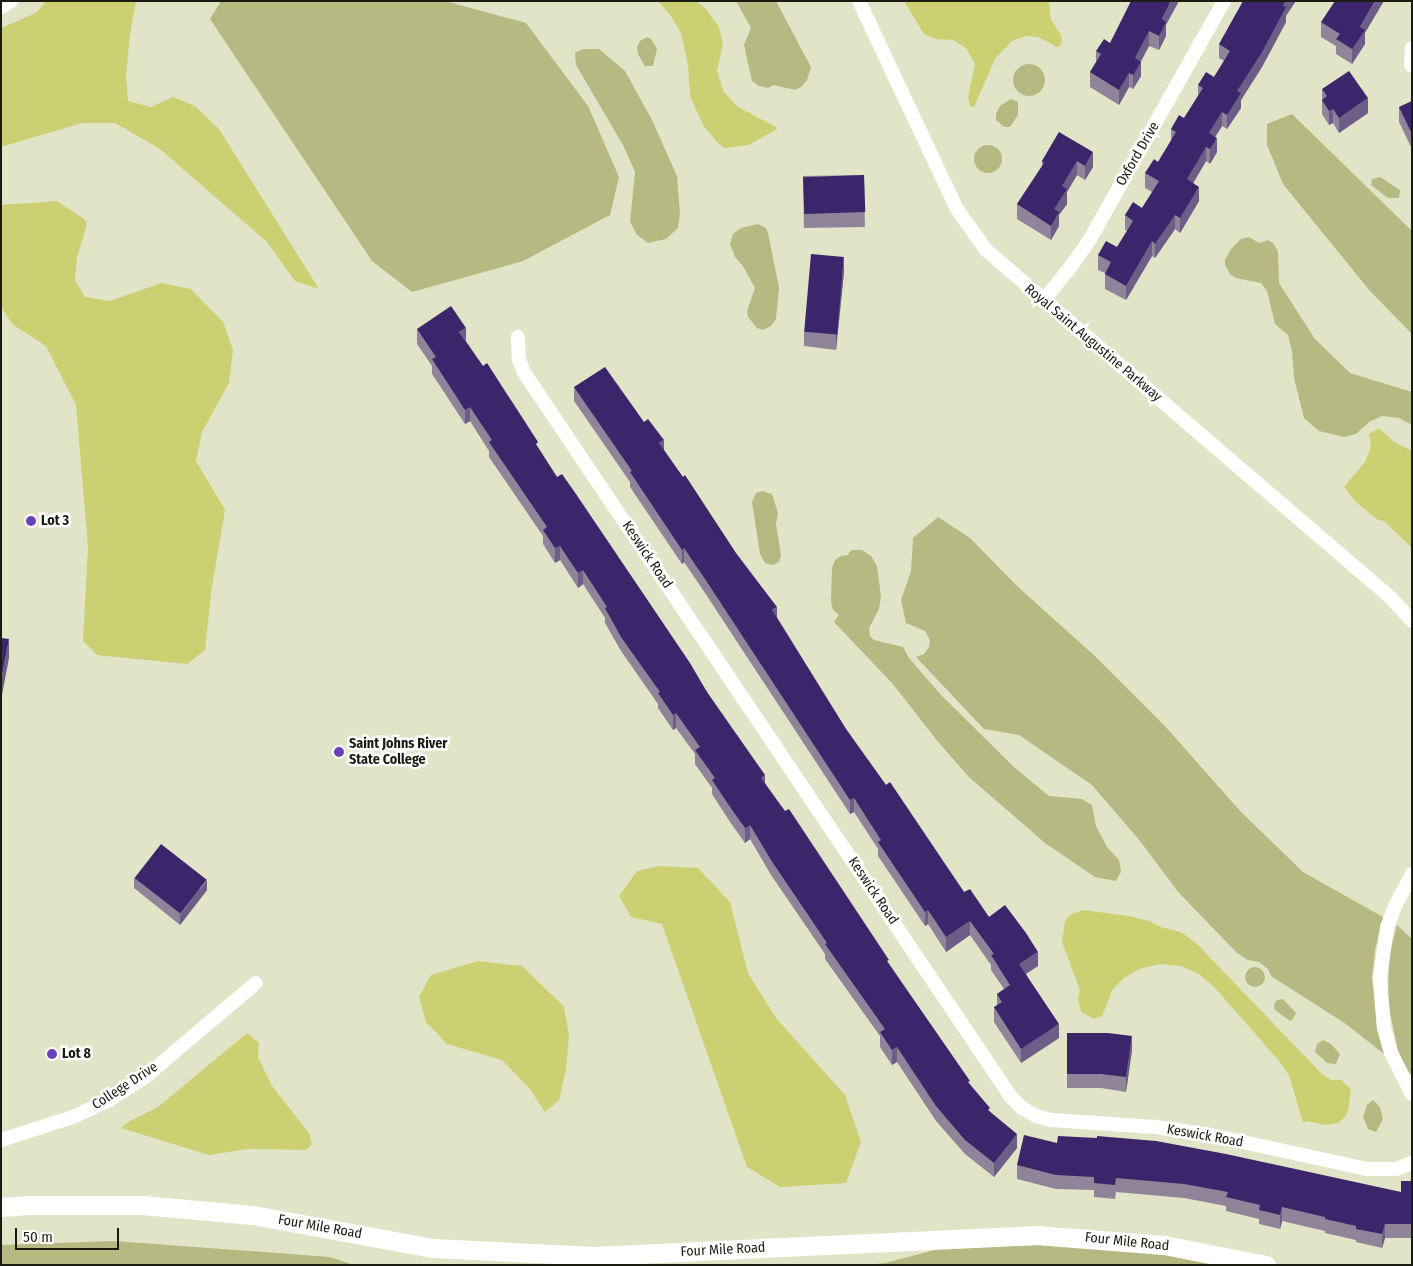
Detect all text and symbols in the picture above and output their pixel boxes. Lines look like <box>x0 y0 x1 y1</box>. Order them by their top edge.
street label: Oxford Drive <box>1113 119 1163 189</box>
street label: Royal Saint Augustine Parkway <box>1021 281 1165 405</box>
place label: Lot 3 <box>41 513 69 529</box>
marker: Lot 3 <box>25 515 37 527</box>
street label: Keswick Road <box>618 518 676 592</box>
place label: Saint Johns River State College <box>349 736 447 769</box>
marker: Saint Johns River State College <box>333 746 345 758</box>
street label: Keswick Road <box>844 854 902 928</box>
place label: Lot 8 <box>62 1046 91 1062</box>
marker: Lot 8 <box>46 1048 58 1060</box>
street label: College Drive <box>89 1059 161 1113</box>
street label: Keswick Road <box>1165 1121 1245 1151</box>
street label: Four Mile Road <box>277 1211 363 1243</box>
scale bar <box>18 1218 121 1250</box>
text: 50 m <box>23 1228 53 1246</box>
street label: Four Mile Road <box>1084 1229 1170 1255</box>
street label: Four Mile Road <box>680 1239 766 1261</box>

